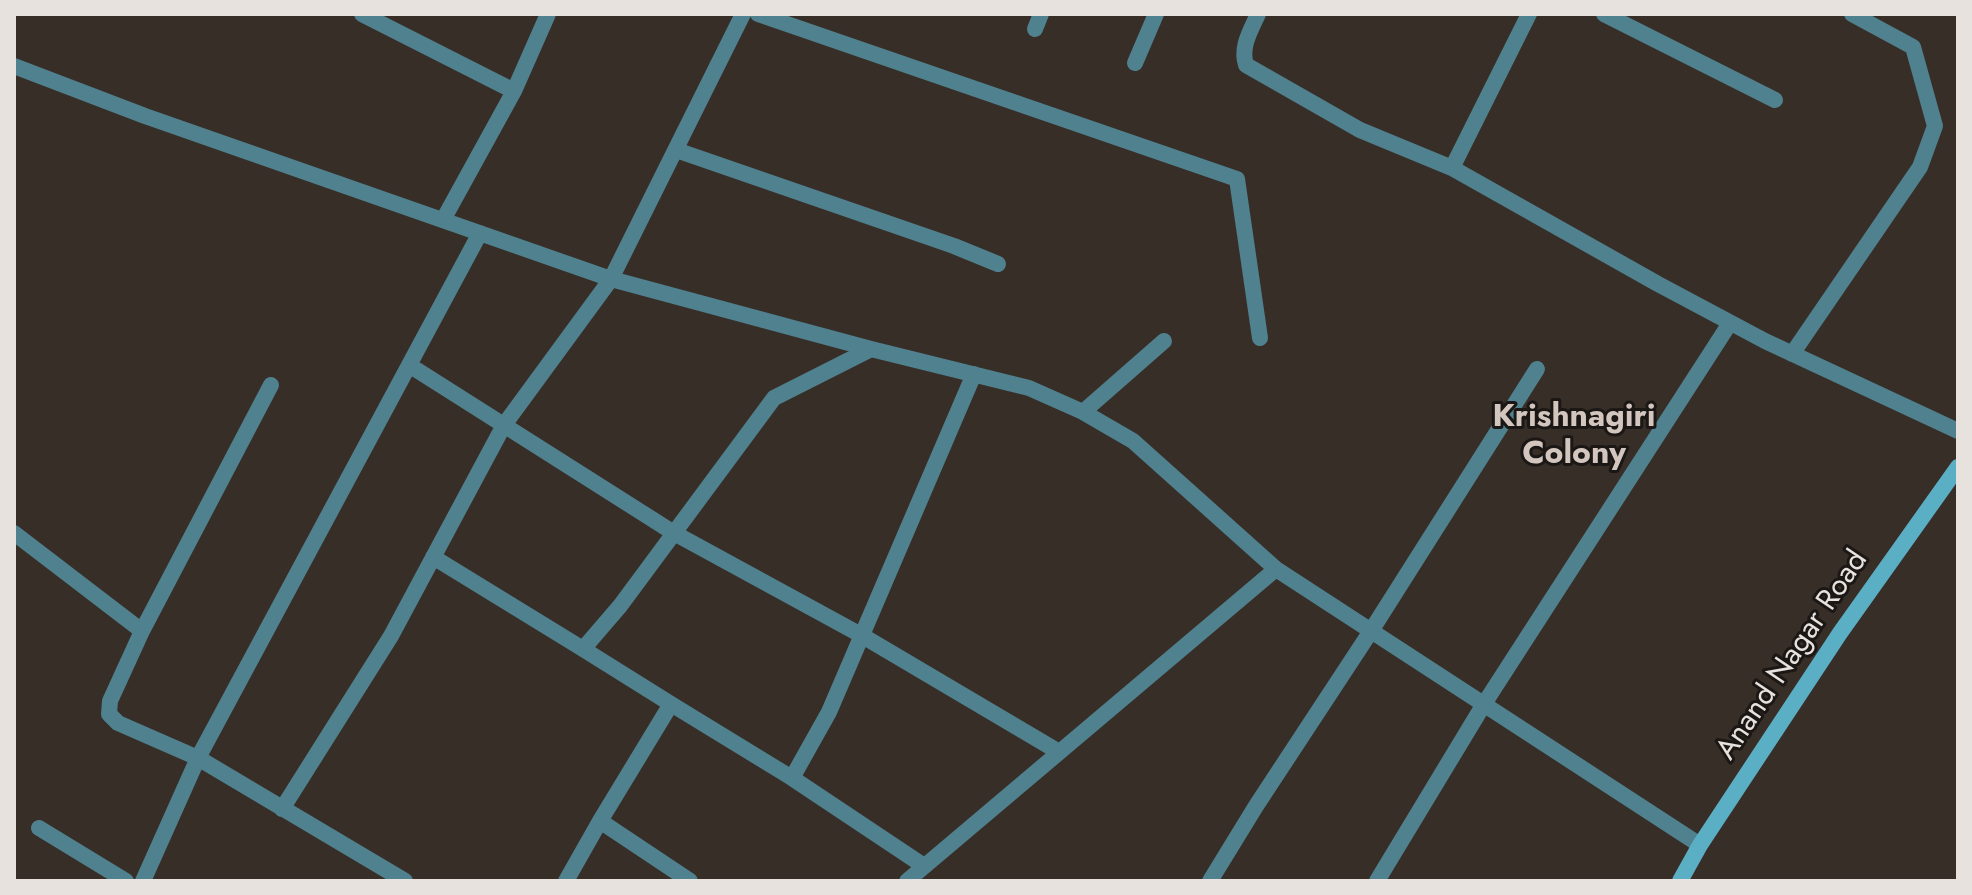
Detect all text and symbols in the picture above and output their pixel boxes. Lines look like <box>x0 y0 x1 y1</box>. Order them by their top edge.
district label: Krishnagiri Colony <box>1492 399 1656 474</box>
street label: Anand Nagar Road <box>1710 544 1876 768</box>

